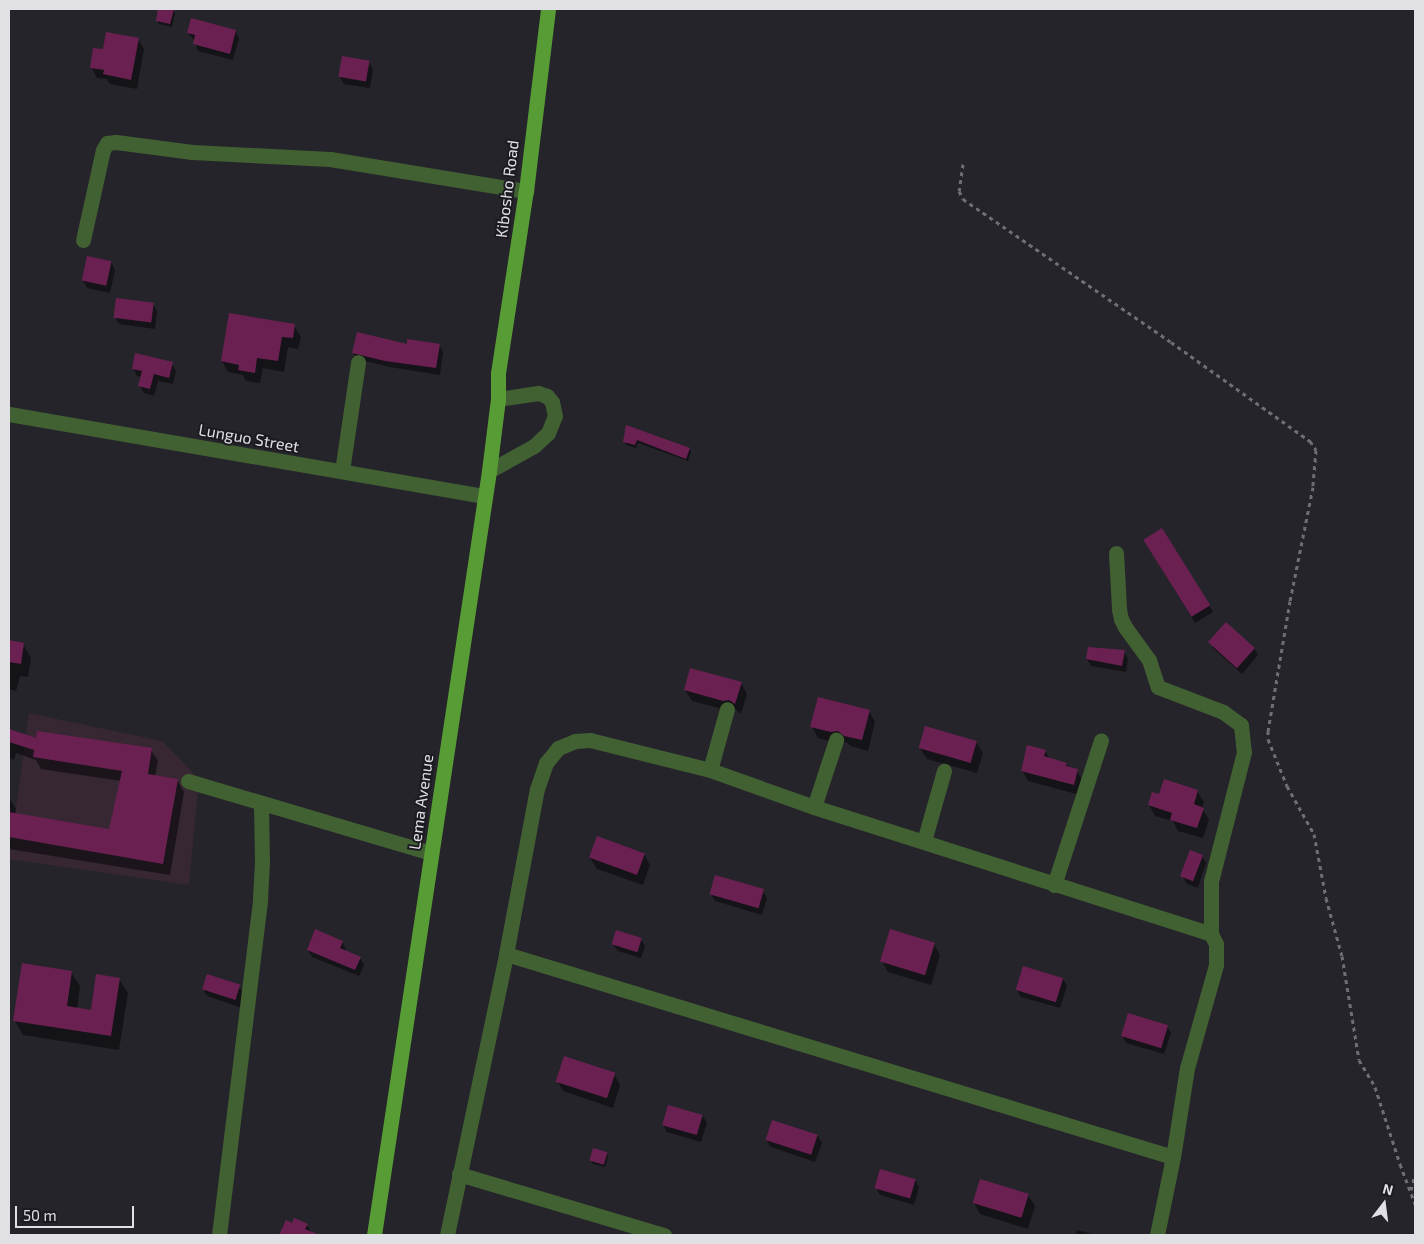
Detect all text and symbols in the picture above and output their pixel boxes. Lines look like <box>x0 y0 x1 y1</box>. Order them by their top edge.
street label: Kibosho Road <box>491 139 523 239</box>
street label: Lunguo Street <box>197 420 301 456</box>
street label: Lema Avenue <box>405 753 437 851</box>
north arrow <box>1359 1179 1409 1229</box>
text: N <box>1381 1180 1395 1199</box>
scale bar <box>18 1196 136 1228</box>
text: 50 m <box>23 1206 57 1224</box>

